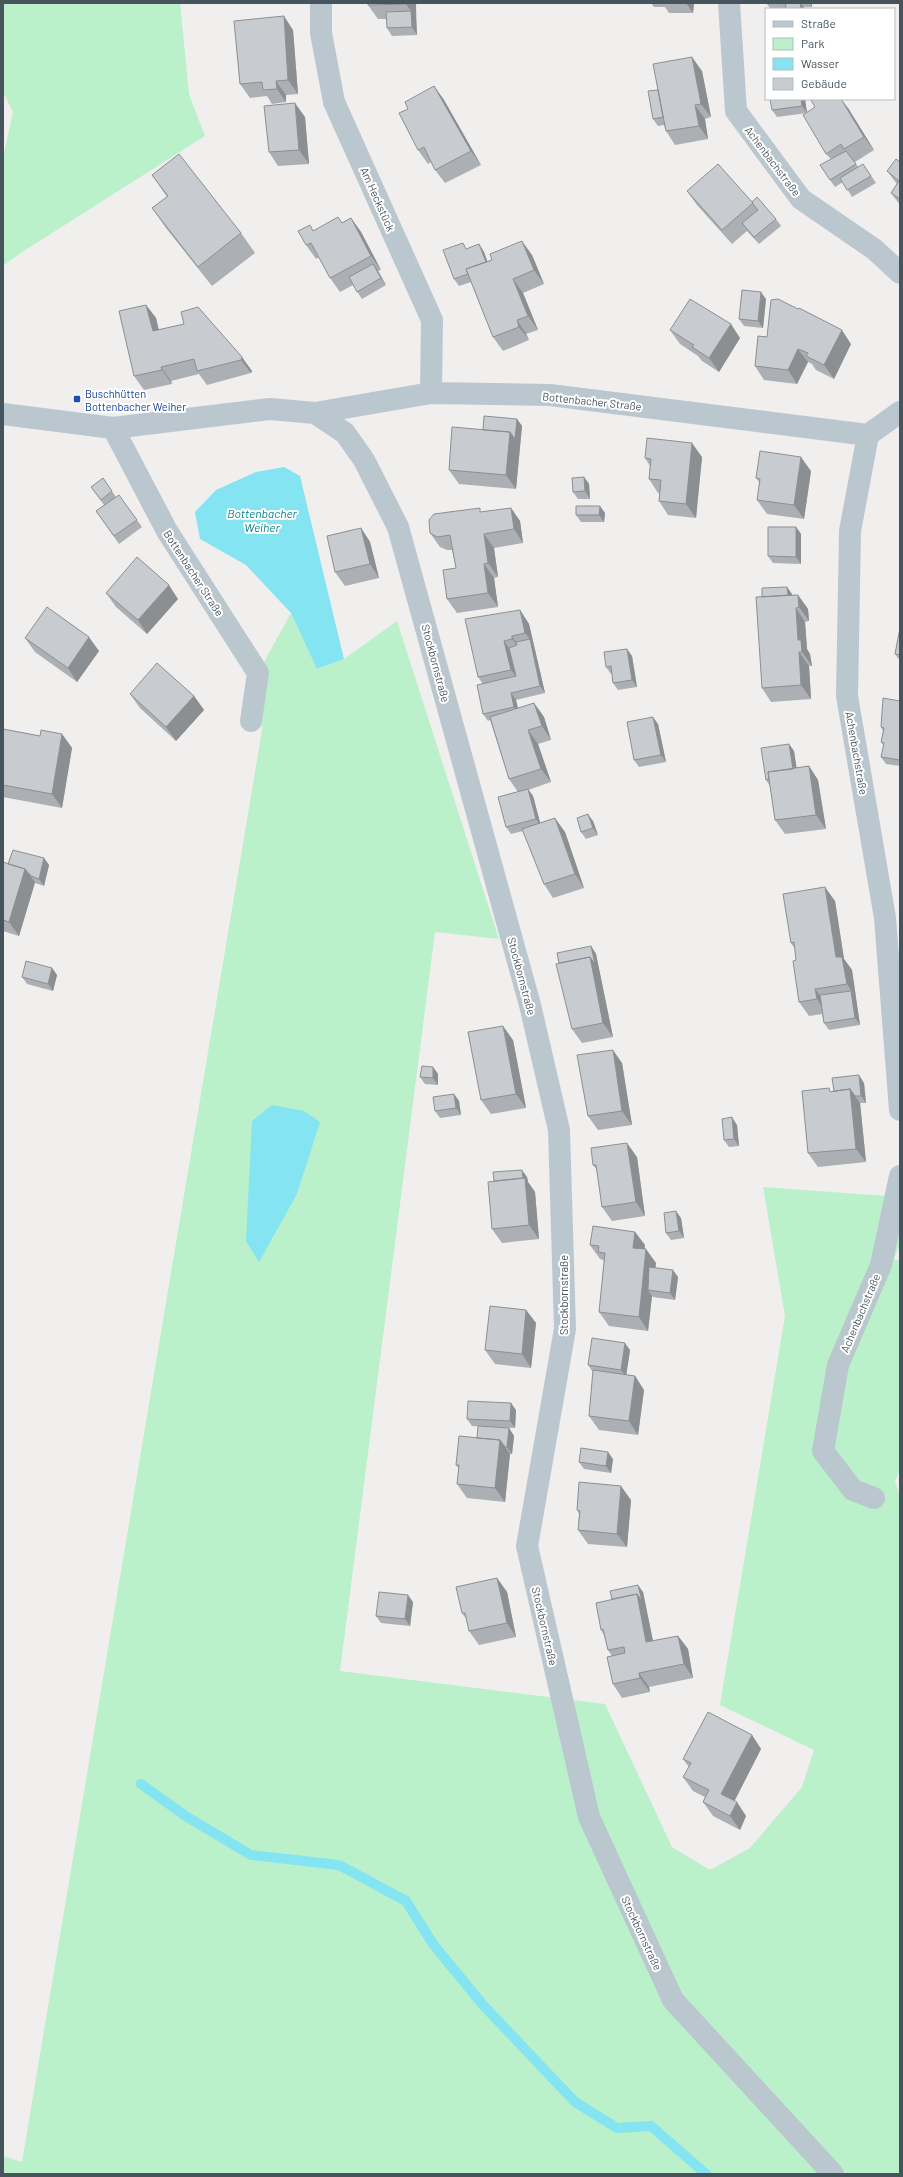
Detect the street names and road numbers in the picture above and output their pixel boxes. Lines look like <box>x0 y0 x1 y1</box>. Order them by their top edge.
street label: Achenbachstraße <box>743 124 804 199</box>
street label: Am Heckstück <box>358 165 398 233</box>
street label: Bottenbacher Straße <box>542 389 642 413</box>
street label: Bottenbacher Straße <box>161 528 227 618</box>
street label: Stockbornstraße <box>419 623 453 704</box>
street label: Achenbachstraße <box>843 710 871 796</box>
street label: Stockbornstraße <box>505 936 539 1017</box>
street label: Stockbornstraße <box>557 1255 570 1335</box>
street label: Achenbachstraße <box>838 1272 882 1354</box>
street label: Stockbornstraße <box>530 1585 560 1667</box>
street label: Stockbornstraße <box>619 1894 665 1972</box>

